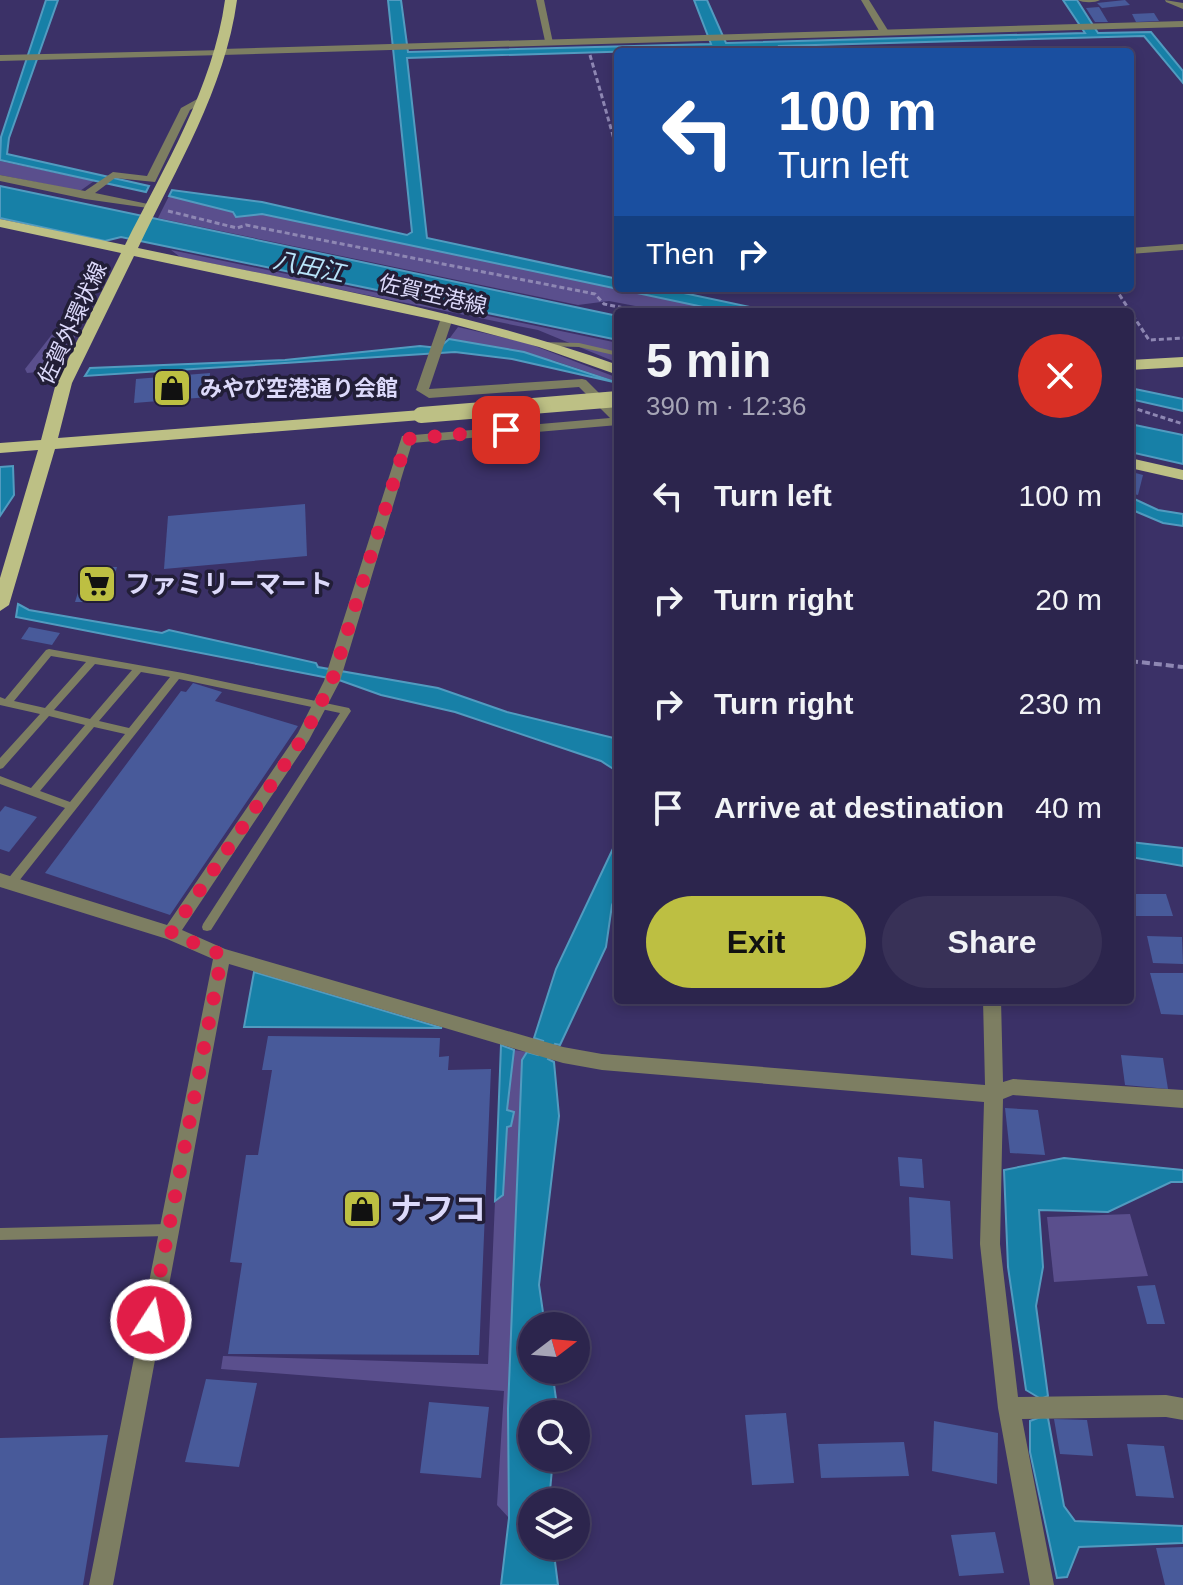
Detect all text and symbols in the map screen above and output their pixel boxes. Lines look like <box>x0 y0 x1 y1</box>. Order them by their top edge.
text: 100 m <box>778 79 937 142</box>
icon: left <box>646 80 750 184</box>
text: Turn left <box>778 145 909 186</box>
icon: right <box>730 232 774 276</box>
text: Then <box>646 237 714 270</box>
water label: 八田江 <box>271 246 350 288</box>
street label: 佐賀外環状線 <box>33 258 112 388</box>
street label: 佐賀空港線 <box>376 270 489 319</box>
text: 5 min <box>646 334 771 387</box>
button: close <box>1018 334 1102 418</box>
shop icon: みやび空港通り会館 <box>151 367 193 409</box>
place label: みやび空港通り会館 <box>200 376 398 401</box>
text: 390 m · 12:36 <box>646 391 806 421</box>
pin <box>472 396 540 464</box>
icon: arrive <box>484 408 528 452</box>
icon: left <box>646 474 690 518</box>
text: Turn left <box>714 479 832 512</box>
text: 100 m <box>1019 479 1102 512</box>
supermarket icon: ファミリーマート <box>76 563 118 605</box>
place label: ファミリーマート <box>125 569 333 599</box>
icon: right <box>646 578 690 622</box>
text: Turn right <box>714 583 853 616</box>
text: 20 m <box>1035 583 1102 616</box>
icon: right <box>646 682 690 726</box>
text: Turn right <box>714 687 853 720</box>
text: 230 m <box>1019 687 1102 720</box>
icon: arrive <box>646 786 690 830</box>
text: Arrive at destination <box>714 791 1004 824</box>
text: 40 m <box>1035 791 1102 824</box>
button: Exit <box>646 896 866 988</box>
button: Share <box>882 896 1102 988</box>
shop icon: ナフコ <box>341 1188 383 1230</box>
place label: ナフコ <box>390 1191 486 1227</box>
position arrow <box>109 1278 193 1362</box>
north arrow <box>518 1312 590 1384</box>
map controls <box>518 1312 590 1560</box>
button: search <box>518 1400 590 1472</box>
button: layers <box>518 1488 590 1560</box>

